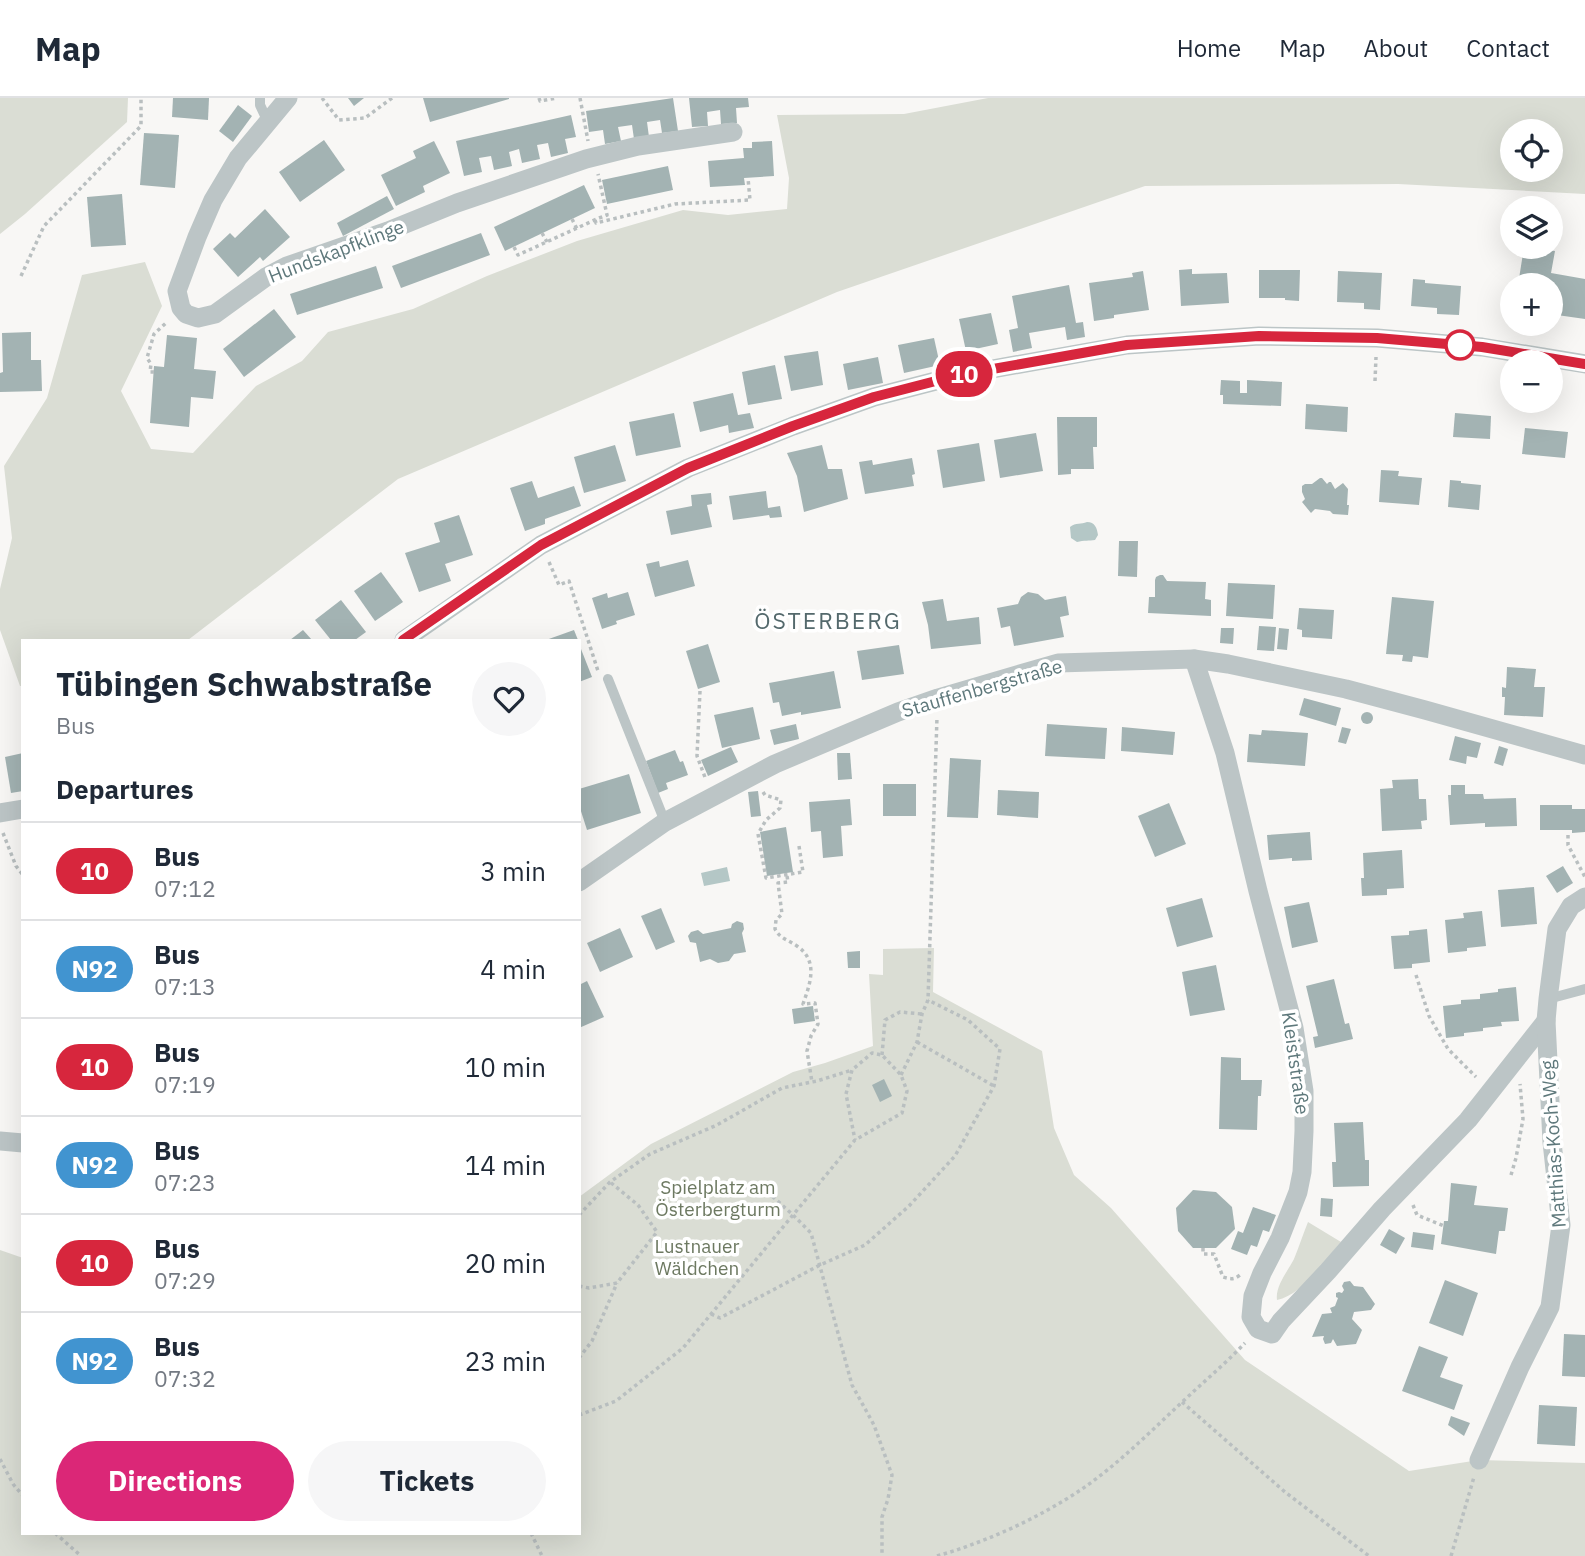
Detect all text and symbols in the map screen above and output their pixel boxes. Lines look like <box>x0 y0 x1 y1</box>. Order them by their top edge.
text: Map <box>35 27 101 70</box>
text: Home <box>1177 32 1241 64</box>
text: Map <box>1279 32 1325 64</box>
text: About <box>1363 32 1428 64</box>
text: Contact <box>1466 32 1550 64</box>
map controls <box>1500 119 1563 413</box>
button: locate <box>1500 119 1563 182</box>
button: layers <box>1500 196 1563 259</box>
street label: Hundskapfklinge <box>265 214 407 288</box>
button: + <box>1500 273 1563 336</box>
unlabelled marker <box>1445 330 1475 360</box>
button: − <box>1500 350 1563 413</box>
line badge: 10 <box>932 351 996 397</box>
text: 10 <box>950 358 978 390</box>
district label: ÖSTERBERG <box>754 605 902 635</box>
street label: Stauffenbergstraße <box>899 654 1065 722</box>
text: Tübingen Schwabstraße <box>56 662 432 705</box>
button: heart <box>472 662 546 736</box>
text: Bus <box>56 710 95 740</box>
text: Departures <box>56 772 194 806</box>
text: Bus <box>154 839 200 873</box>
text: 3 min <box>480 854 546 888</box>
text: 10 <box>80 855 109 887</box>
text: 07:12 <box>154 873 216 903</box>
text: Bus <box>154 937 200 971</box>
text: 4 min <box>480 952 546 986</box>
text: N92 <box>71 953 118 985</box>
text: 07:13 <box>154 971 216 1001</box>
street label: Kleiststraße <box>1277 1010 1315 1116</box>
text: Bus <box>154 1035 200 1069</box>
text: 10 min <box>465 1050 546 1084</box>
text: 10 <box>80 1051 109 1083</box>
street label: Matthias-Koch-Weg <box>1535 1059 1571 1229</box>
text: 07:19 <box>154 1069 216 1099</box>
text: Bus <box>154 1133 200 1167</box>
text: 14 min <box>465 1148 546 1182</box>
text: N92 <box>71 1149 118 1181</box>
text: 07:23 <box>154 1167 216 1197</box>
park label: Spielplatz am Österbergturm <box>655 1175 781 1221</box>
text: Bus <box>154 1231 200 1265</box>
park label: Lustnauer Wäldchen <box>654 1234 740 1280</box>
text: 20 min <box>465 1246 546 1280</box>
text: 10 <box>80 1247 109 1279</box>
text: 07:29 <box>154 1265 216 1295</box>
text: Bus <box>154 1329 200 1363</box>
text: 23 min <box>465 1344 546 1378</box>
text: N92 <box>71 1345 118 1377</box>
text: 07:32 <box>154 1363 216 1393</box>
button: Directions <box>56 1441 294 1521</box>
button: Tickets <box>308 1441 546 1521</box>

